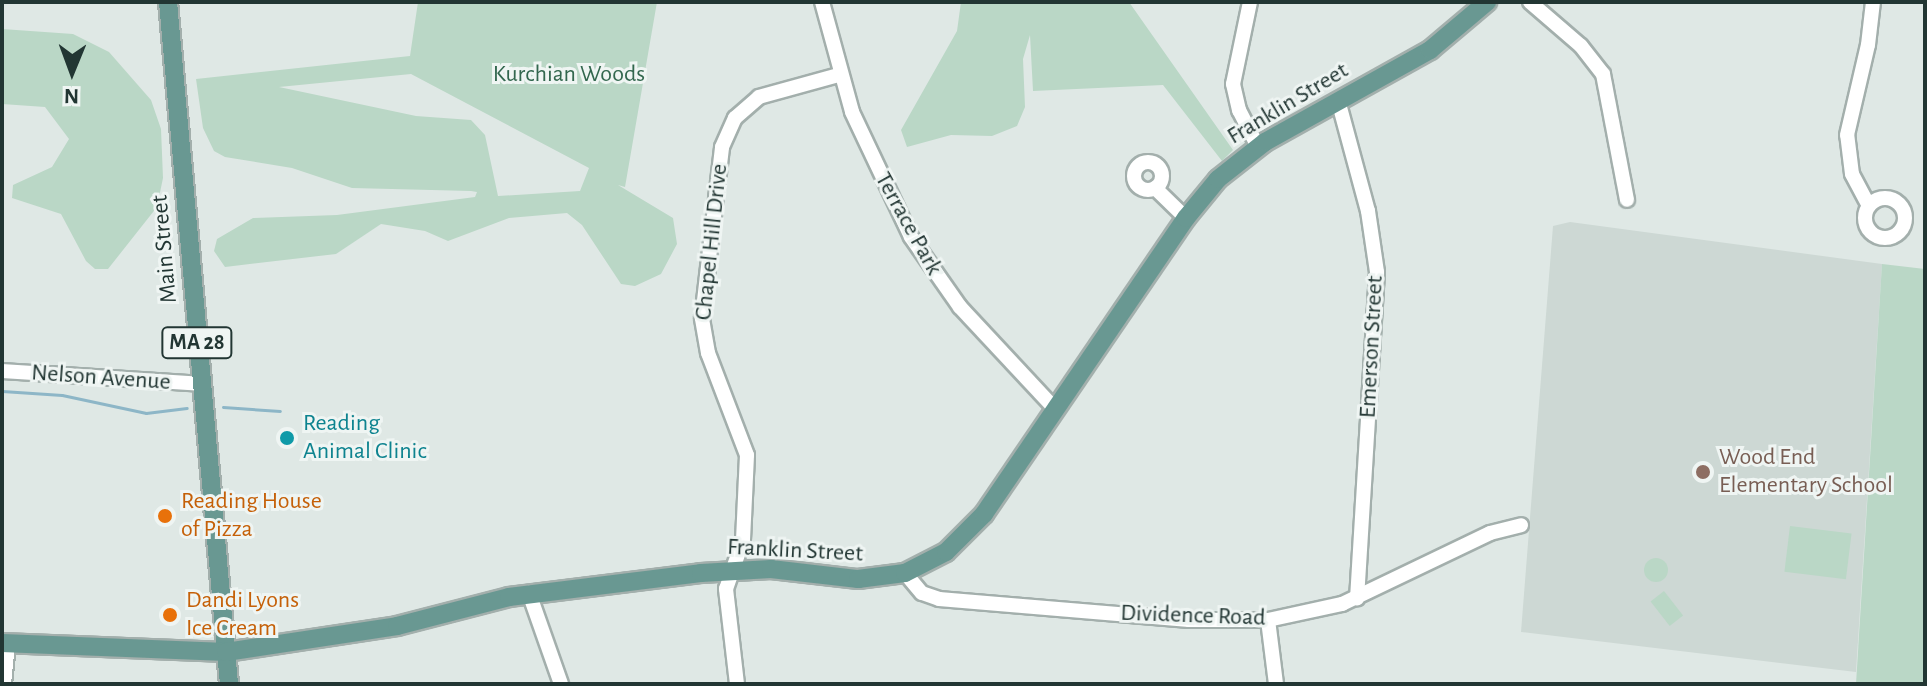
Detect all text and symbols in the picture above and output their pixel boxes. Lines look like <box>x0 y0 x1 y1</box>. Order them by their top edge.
north arrow <box>32 32 112 112</box>
street label: Franklin Street <box>1222 57 1354 151</box>
park label: Kurchian Woods <box>493 61 645 89</box>
text: N <box>64 85 79 107</box>
street label: Chapel Hill Drive <box>689 162 735 322</box>
street label: Terrace Park <box>868 167 948 281</box>
street label: Main Street <box>146 194 184 304</box>
street label: Emerson Street <box>1354 275 1390 419</box>
road number: MA 28 <box>161 325 233 361</box>
street label: Nelson Avenue <box>30 359 172 397</box>
place label: Reading Animal Clinic <box>303 410 427 466</box>
marker: Reading Animal Clinic <box>278 429 296 447</box>
place label: Wood End Elementary School <box>1719 444 1893 500</box>
marker: Wood End Elementary School <box>1694 463 1712 481</box>
place label: Reading House of Pizza <box>181 488 322 544</box>
marker: Reading House of Pizza <box>156 507 174 525</box>
street label: Franklin Street <box>726 533 864 569</box>
place label: Dandi Lyons Ice Cream <box>186 587 299 643</box>
street label: Dividence Road <box>1120 599 1266 633</box>
marker: Dandi Lyons Ice Cream <box>161 606 179 624</box>

